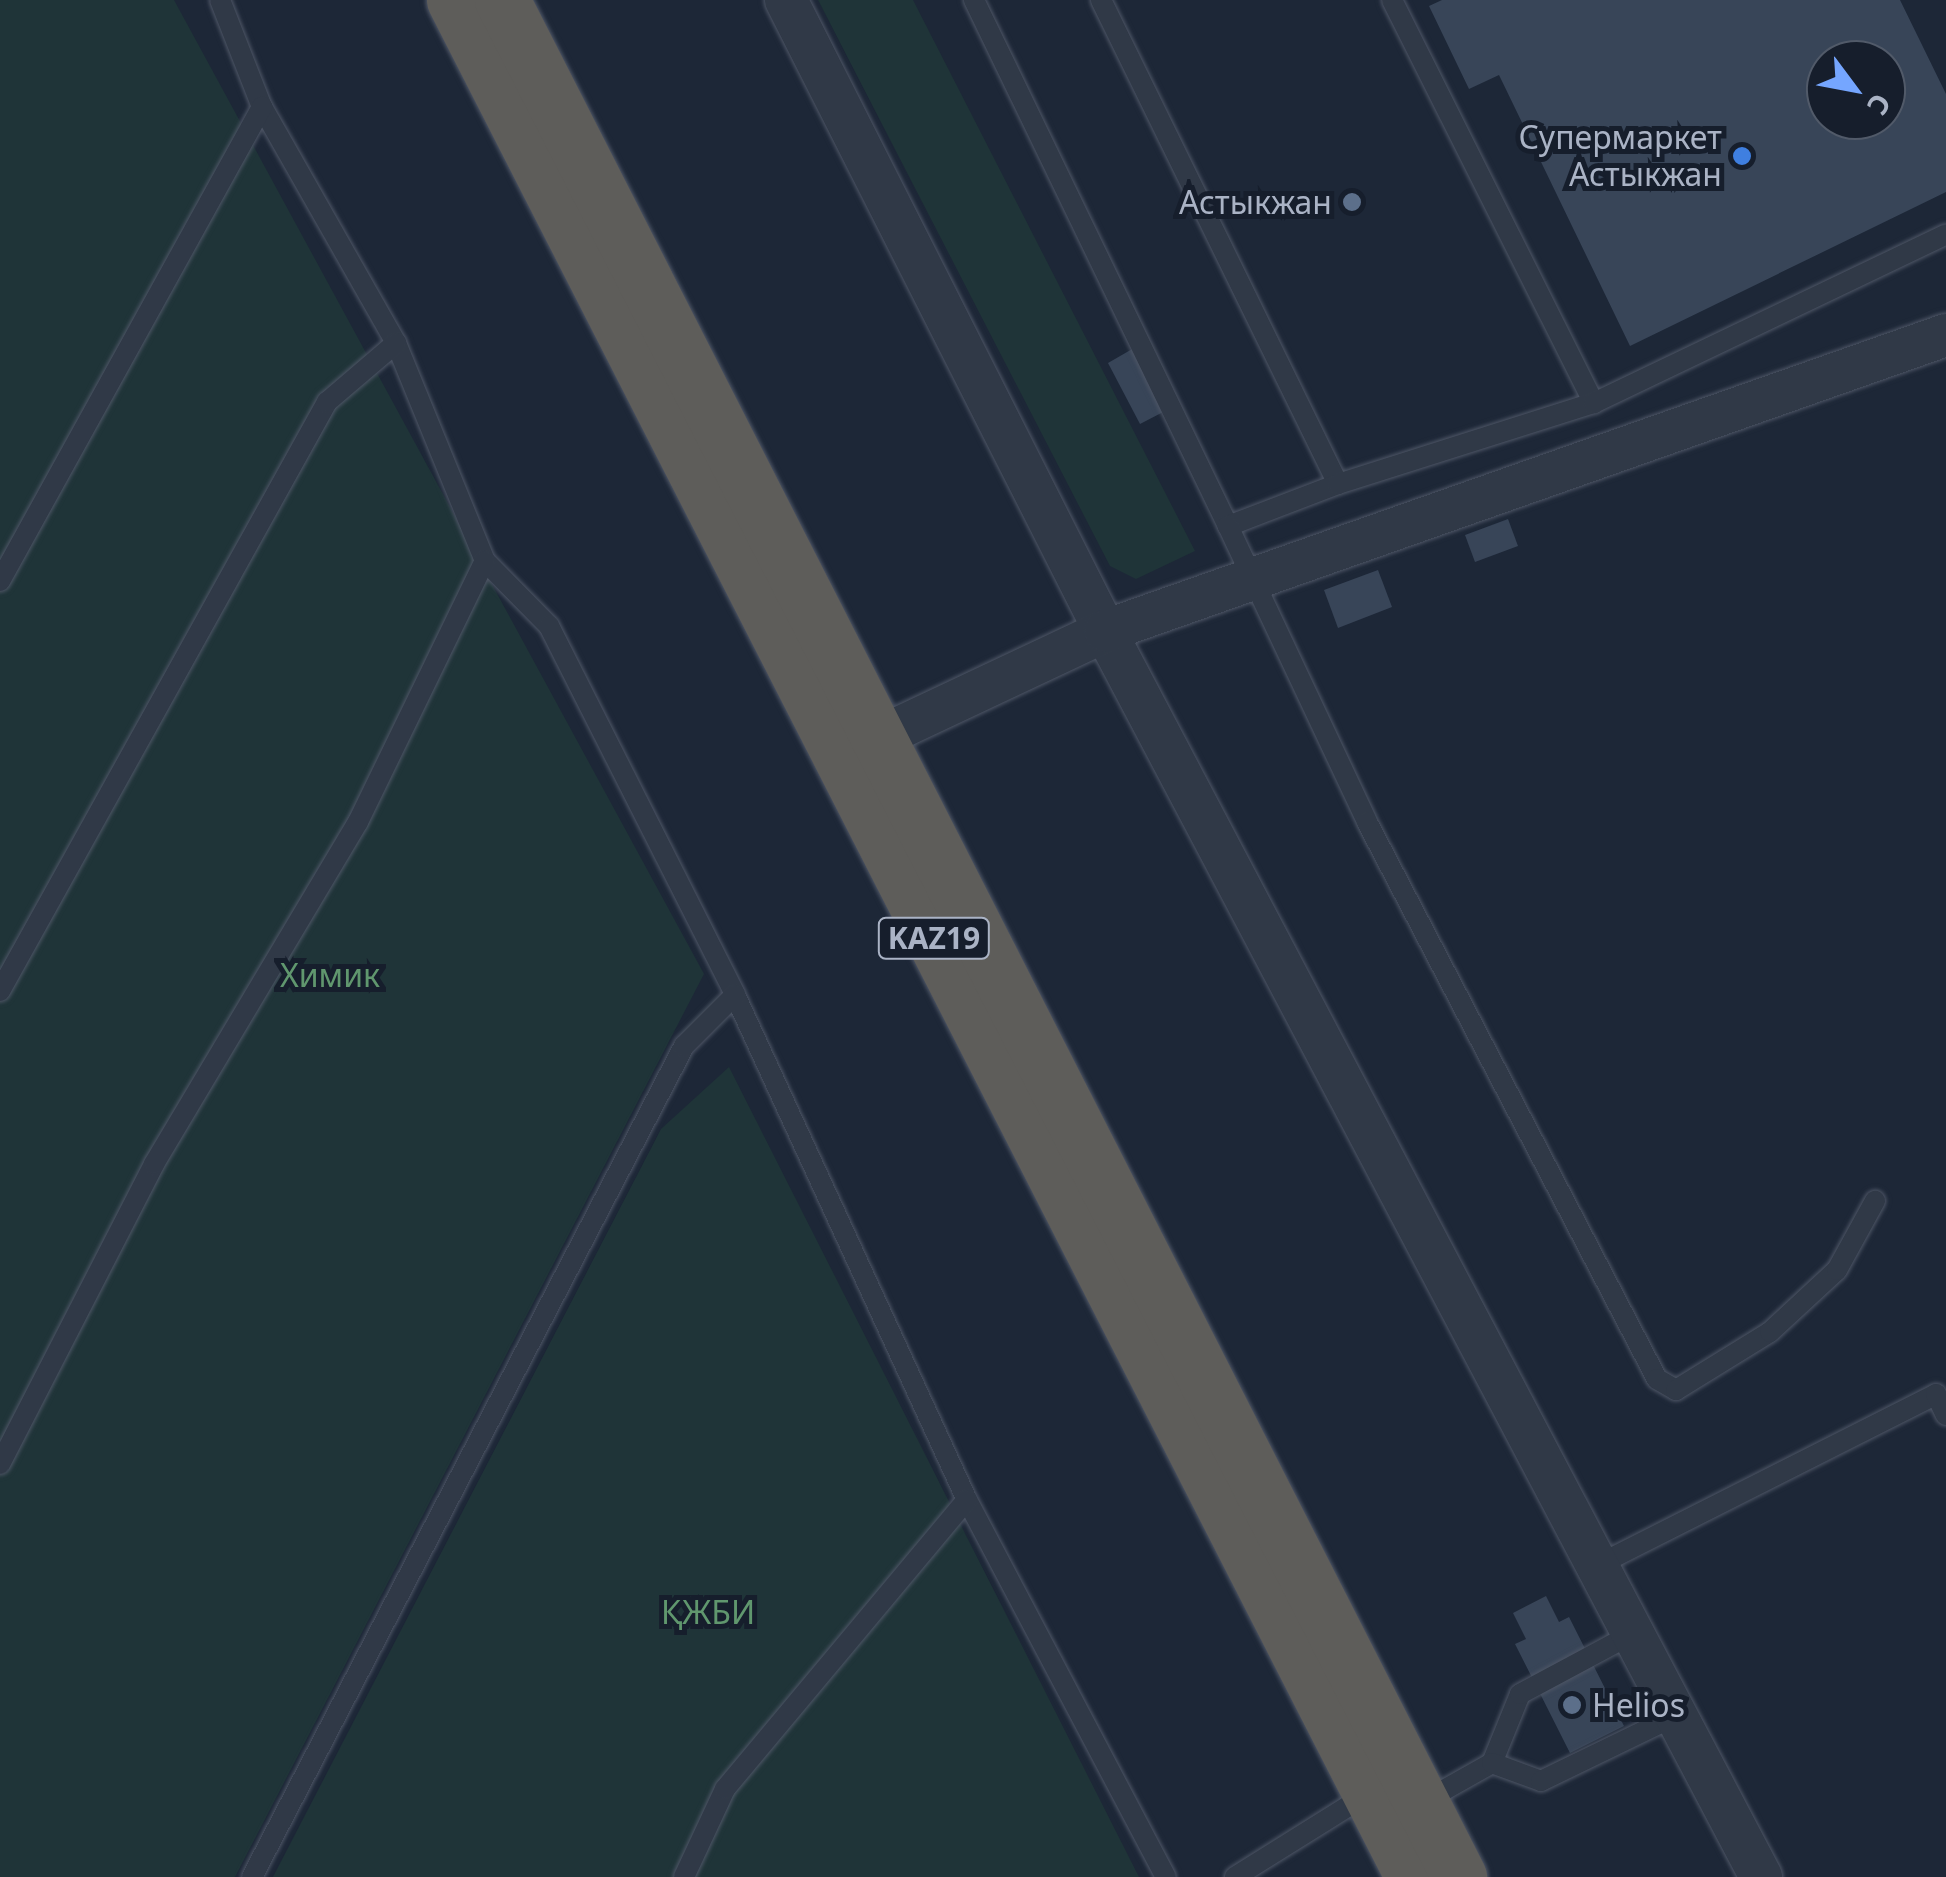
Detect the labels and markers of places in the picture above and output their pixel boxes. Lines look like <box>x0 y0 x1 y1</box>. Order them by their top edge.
place label: Супермаркет Астыкжан <box>1518 119 1722 194</box>
marker: Супермаркет Астыкжан <box>1731 145 1753 167</box>
place label: Астыкжан <box>1179 183 1332 221</box>
marker: Астыкжан <box>1341 191 1363 213</box>
place label: Helios <box>1592 1686 1685 1724</box>
marker: Helios <box>1561 1694 1583 1716</box>

